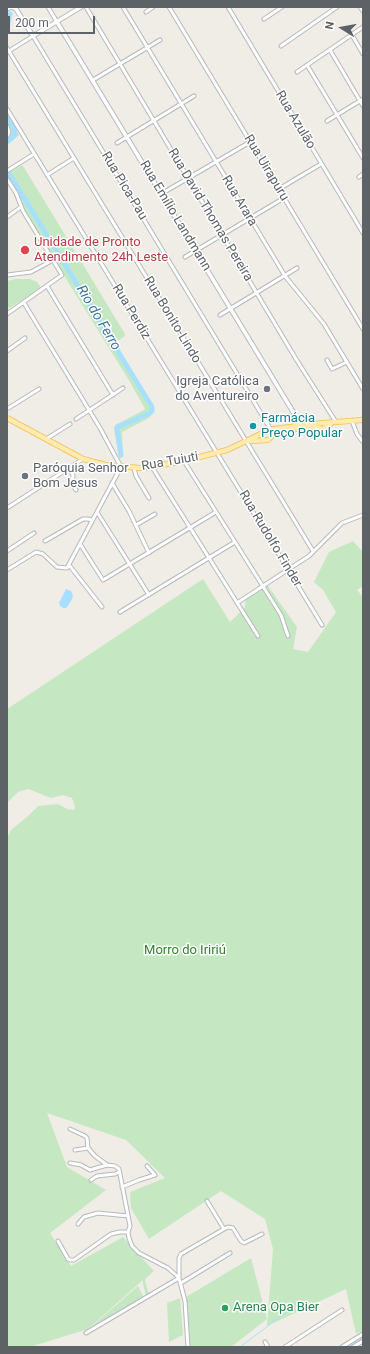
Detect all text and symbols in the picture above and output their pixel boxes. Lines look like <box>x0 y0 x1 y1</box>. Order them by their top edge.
scale bar <box>10 8 97 34</box>
north arrow <box>322 8 362 48</box>
text: 200 m <box>15 16 49 30</box>
text: N <box>323 21 337 31</box>
street label: Rua Azulão <box>272 88 318 152</box>
street label: Rua Uirapuru <box>240 132 292 204</box>
street label: Rua David Thomas Pereira <box>164 146 256 284</box>
street label: Rua Pica-Pau <box>98 149 150 223</box>
street label: Rua Emílio Landmann <box>136 158 214 274</box>
street label: Rua Arara <box>218 173 260 229</box>
place label: Unidade de Pronto Atendimento 24h Leste <box>34 235 168 266</box>
marker: Unidade de Pronto Atendimento 24h Leste <box>19 244 31 256</box>
street label: Rua Bonito-Lindo <box>140 274 204 366</box>
water label: Rio do Ferro <box>72 282 124 354</box>
street label: Rua Perdiz <box>108 282 154 342</box>
place label: Igreja Católica do Aventureiro <box>175 374 259 405</box>
marker: Igreja Católica do Aventureiro <box>262 384 272 394</box>
place label: Farmácia Preço Popular <box>261 411 342 442</box>
marker: Farmácia Preço Popular <box>248 421 258 431</box>
street label: Rua Tuiuti <box>140 449 200 475</box>
place label: Paróquia Senhor Bom Jesus <box>33 461 129 492</box>
marker: Paróquia Senhor Bom Jesus <box>20 471 30 481</box>
street label: Rua Rudolfo Finder <box>235 488 305 590</box>
park label: Morro do Iririú <box>144 943 226 959</box>
place label: Arena Opa Bier <box>233 1300 319 1316</box>
marker: Arena Opa Bier <box>220 1303 230 1313</box>

